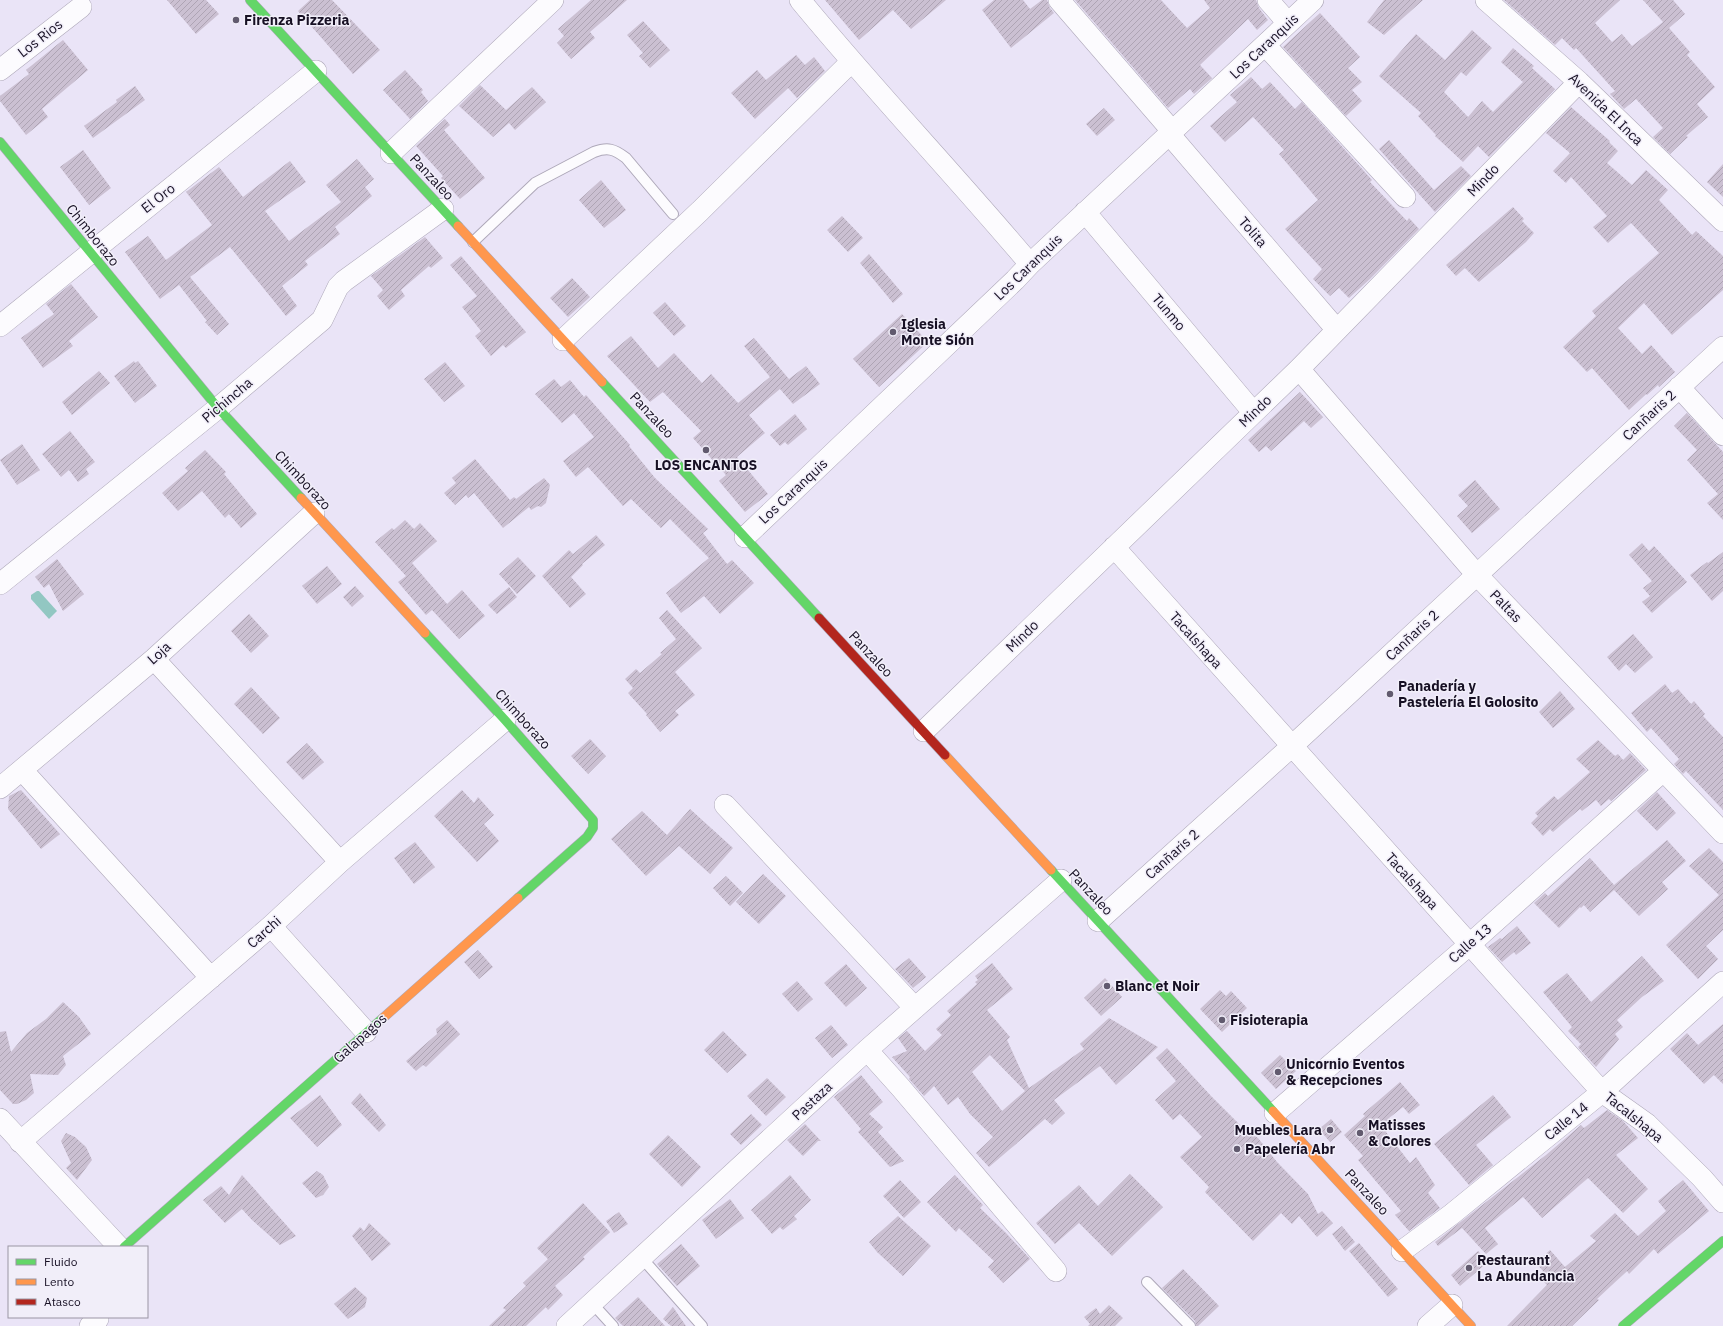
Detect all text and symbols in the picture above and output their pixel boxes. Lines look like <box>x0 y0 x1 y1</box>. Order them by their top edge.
street label: Los Caranquis <box>1226 9 1302 83</box>
place label: Firenza Pizzeria <box>244 11 350 29</box>
street label: Los Rios <box>14 15 66 61</box>
marker: Firenza Pizzeria <box>231 15 241 25</box>
street label: Avenida El Inca <box>1565 69 1647 149</box>
street label: Panzaleo <box>406 150 458 204</box>
street label: Mindo <box>1463 160 1503 200</box>
street label: El Oro <box>137 179 179 217</box>
street label: Chimborazo <box>62 200 124 270</box>
street label: Tolita <box>1235 213 1271 251</box>
street label: Los Caranquis <box>990 230 1066 304</box>
street label: Tunmo <box>1148 290 1190 334</box>
place label: Iglesia Monte Sión <box>901 315 974 349</box>
marker: Iglesia Monte Sión <box>888 327 898 337</box>
street label: Pichincha <box>198 373 257 426</box>
street label: Canñaris 2 <box>1618 386 1680 444</box>
street label: Panzaleo <box>626 388 678 442</box>
street label: Mindo <box>1235 391 1275 431</box>
marker: LOS ENCANTOS <box>701 445 711 455</box>
street label: Chimborazo <box>271 446 335 514</box>
street label: Los Caranquis <box>755 454 831 528</box>
place label: LOS ENCANTOS <box>655 456 758 474</box>
street label: Paltas <box>1486 586 1526 626</box>
street label: Canñaris 2 <box>1381 606 1443 664</box>
street label: Tacalshapa <box>1166 608 1227 673</box>
street label: Mindo <box>1002 616 1042 656</box>
street label: Panzaleo <box>845 627 897 681</box>
street label: Loja <box>143 637 175 668</box>
place label: Panadería y Pastelería El Golosito <box>1398 677 1539 711</box>
street label: Chimborazo <box>491 685 555 753</box>
marker: Panadería y Pastelería El Golosito <box>1385 689 1395 699</box>
street label: Canñaris 2 <box>1141 825 1203 883</box>
street label: Tacalshapa <box>1382 849 1443 914</box>
street label: Panzaleo <box>1065 865 1117 919</box>
street label: Carchi <box>243 912 285 952</box>
street label: Calle 13 <box>1445 919 1495 967</box>
place label: Blanc et Noir <box>1115 977 1200 995</box>
marker: Blanc et Noir <box>1102 981 1112 991</box>
street label: Galapagos <box>329 1009 391 1067</box>
place label: Fisioterapia <box>1230 1011 1308 1029</box>
marker: Fisioterapia <box>1217 1015 1227 1025</box>
place label: Unicornio Eventos & Recepciones <box>1286 1055 1405 1089</box>
marker: Unicornio Eventos & Recepciones <box>1273 1067 1283 1077</box>
street label: Pastaza <box>788 1077 836 1124</box>
street label: Tacalshapa <box>1601 1088 1668 1147</box>
street label: Calle 14 <box>1540 1098 1592 1144</box>
place label: Matisses & Colores <box>1368 1116 1431 1150</box>
place label: Muebles Lara <box>1234 1121 1322 1139</box>
marker: Muebles Lara <box>1325 1125 1335 1135</box>
marker: Matisses & Colores <box>1355 1128 1365 1138</box>
place label: Papelería Abr <box>1245 1140 1335 1158</box>
marker: Papelería Abr <box>1232 1144 1242 1154</box>
street label: Panzaleo <box>1341 1165 1393 1219</box>
legend <box>8 1246 148 1318</box>
place label: Restaurant La Abundancia <box>1477 1251 1575 1285</box>
text: Fluido <box>44 1254 78 1269</box>
marker: Restaurant La Abundancia <box>1464 1263 1474 1273</box>
text: Lento <box>44 1274 74 1289</box>
text: Atasco <box>44 1294 81 1309</box>

